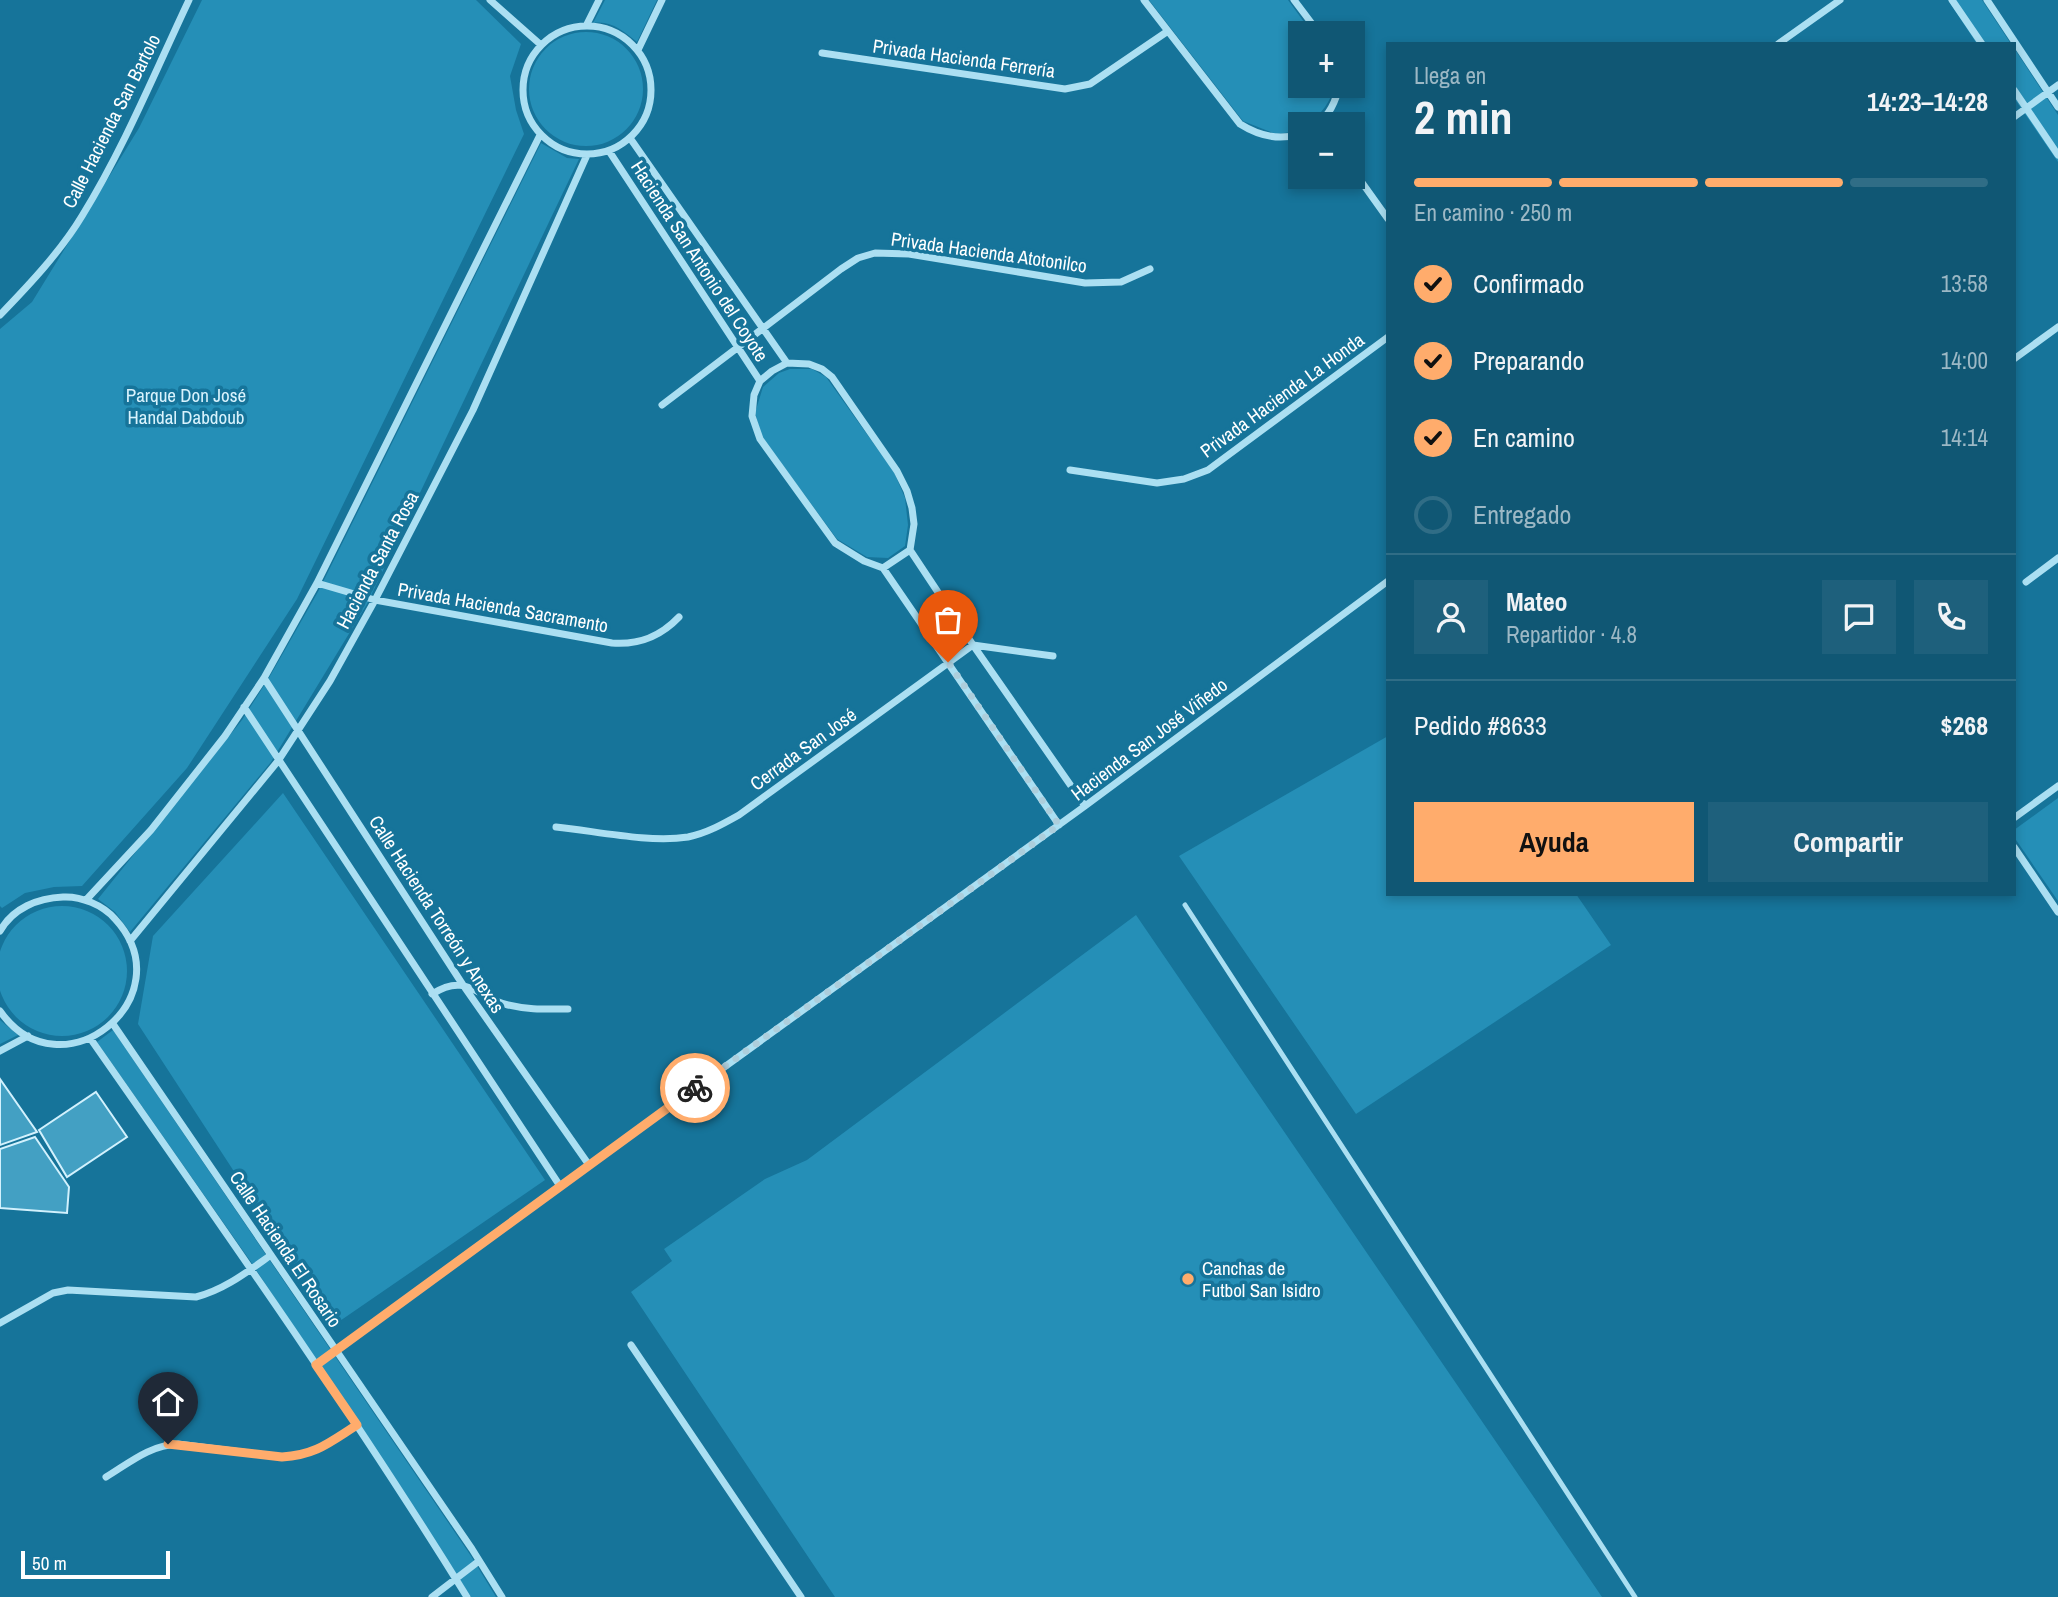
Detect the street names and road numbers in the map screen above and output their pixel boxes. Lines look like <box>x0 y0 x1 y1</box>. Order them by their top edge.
street label: Calle Hacienda San Bartolo <box>56 29 166 213</box>
street label: Privada Hacienda Ferrería <box>871 32 1057 84</box>
street label: Hacienda San Antonio del Coyote <box>625 155 775 367</box>
street label: Privada Hacienda Atotonilco <box>889 225 1089 279</box>
street label: Privada Hacienda La Honda <box>1195 327 1369 463</box>
street label: Hacienda Santa Rosa <box>330 486 424 633</box>
street label: Privada Hacienda Sacramento <box>396 576 610 638</box>
street label: Hacienda San José Viñedo <box>1066 672 1232 806</box>
street label: Cerrada San José <box>745 702 861 796</box>
street label: Calle Hacienda Torreón y Anexas <box>363 810 511 1018</box>
street label: Calle Hacienda El Rosario <box>224 1166 348 1332</box>

